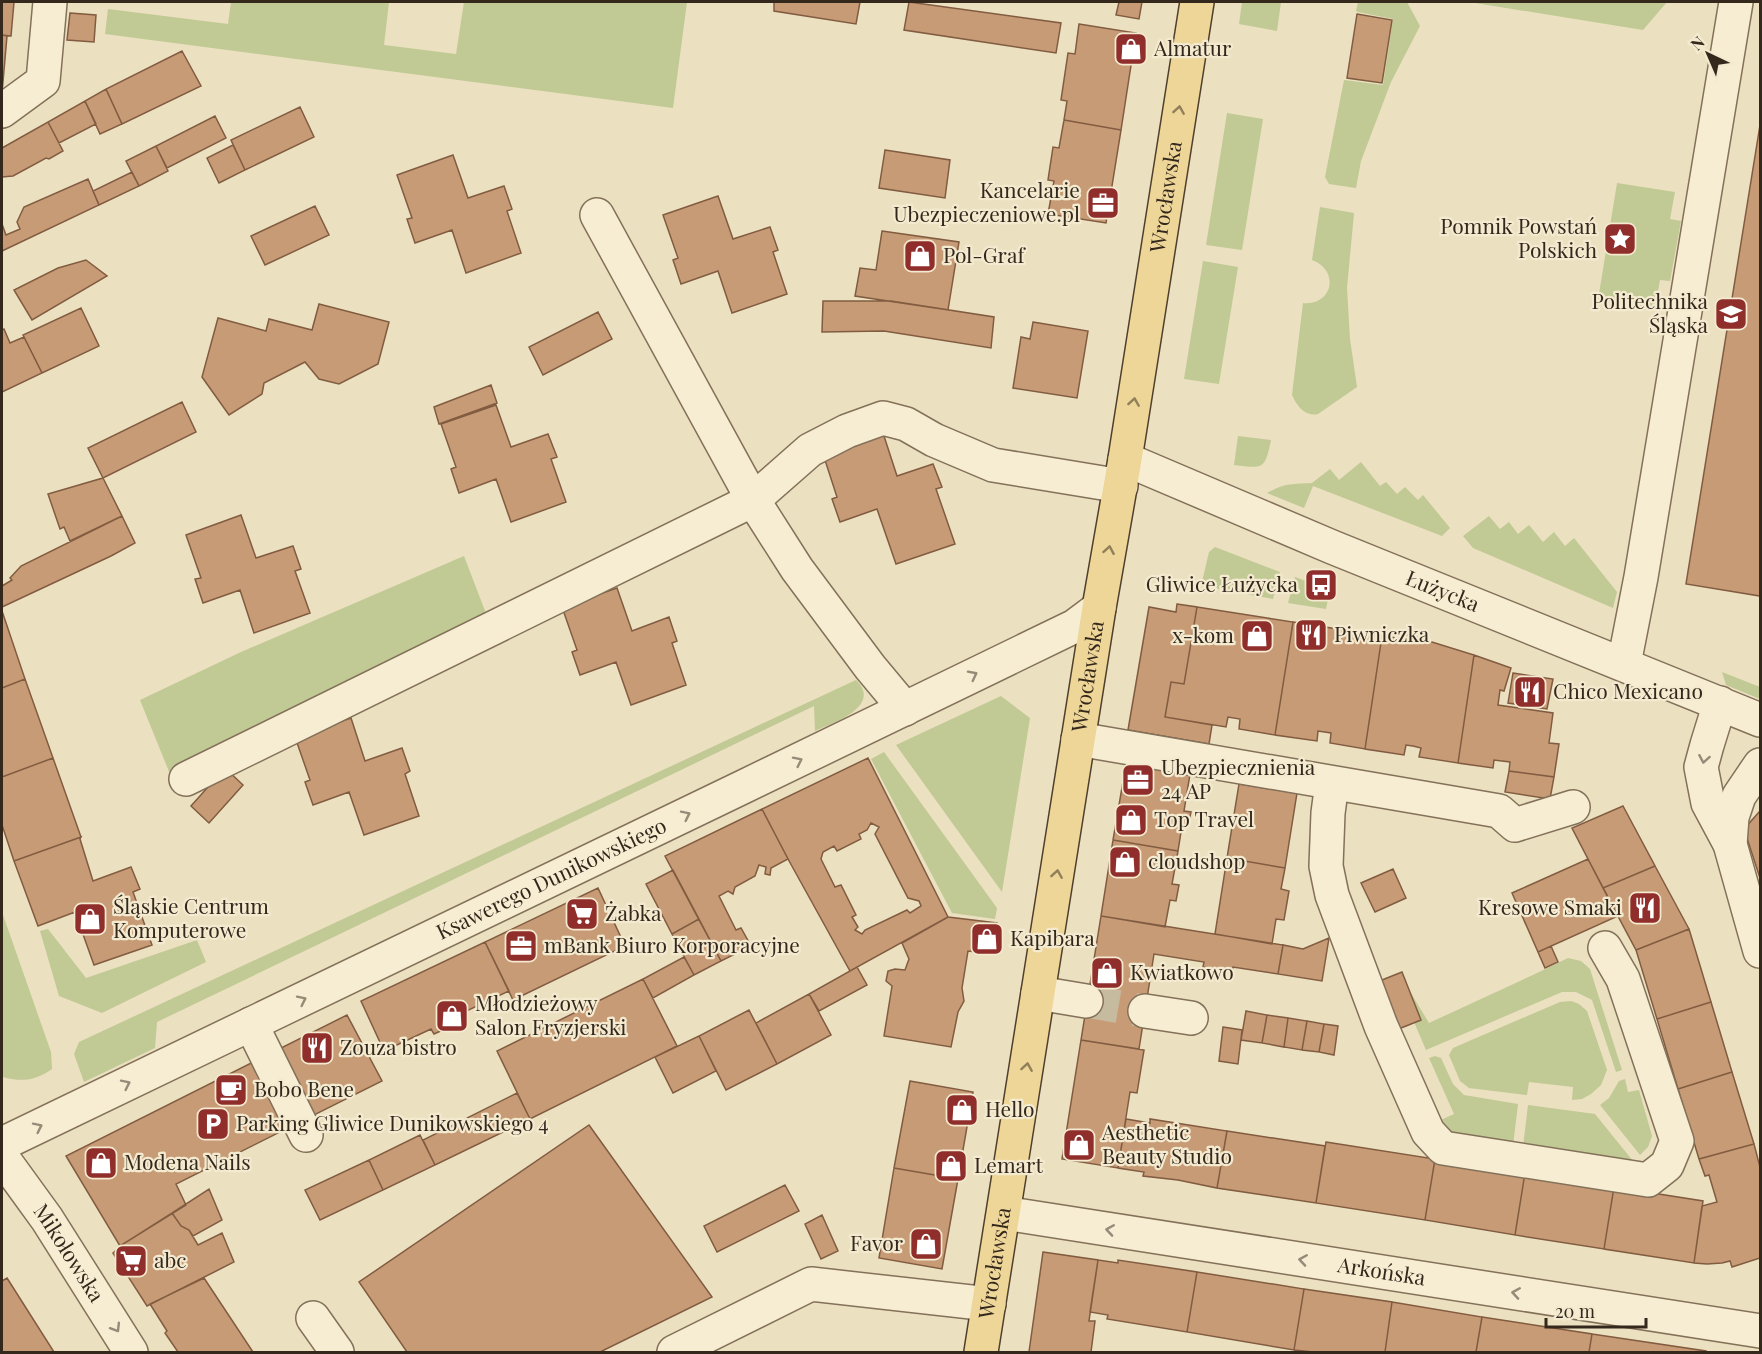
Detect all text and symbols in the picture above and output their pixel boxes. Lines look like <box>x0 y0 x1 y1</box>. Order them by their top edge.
north arrow <box>1678 24 1738 84</box>
shop icon: Almatur <box>1113 31 1149 67</box>
text: N <box>1686 31 1709 54</box>
place label: Almatur <box>1153 33 1232 61</box>
one-way arrow <box>1173 105 1185 114</box>
street label: Wrocławska <box>1142 138 1187 255</box>
place label: Kancelarie Ubezpieczeniowe.pl <box>893 175 1080 227</box>
office icon: Kancelarie Ubezpieczeniowe.pl <box>1085 185 1121 221</box>
place label: Pomnik Powstań Polskich <box>1440 211 1598 263</box>
place icon: Pomnik Powstań Polskich <box>1602 221 1638 257</box>
shop icon: Pol-Graf <box>902 238 938 274</box>
place label: Pol-Graf <box>943 240 1026 268</box>
place label: Politechnika Śląska <box>1591 286 1709 338</box>
school or university icon: Politechnika Śląska <box>1713 296 1749 332</box>
one-way arrow <box>1127 397 1140 407</box>
one-way arrow <box>1102 545 1115 555</box>
street label: Łużycka <box>1402 562 1485 617</box>
bus stop icon: Gliwice Łużycka <box>1303 567 1339 603</box>
place label: Gliwice Łużycka <box>1146 569 1299 597</box>
restaurant icon: Piwniczka <box>1293 617 1329 653</box>
street label: Wrocławska <box>1063 618 1109 735</box>
shop icon: x-kom <box>1239 618 1275 654</box>
place label: Piwniczka <box>1334 619 1430 647</box>
place label: x-kom <box>1172 620 1234 648</box>
one-way arrow <box>967 671 978 682</box>
restaurant icon: Chico Mexicano <box>1512 674 1548 710</box>
place label: Chico Mexicano <box>1553 676 1703 704</box>
place label: Ubezpiecznienia 24 AP <box>1161 752 1316 804</box>
one-way arrow <box>1698 754 1711 764</box>
one-way arrow <box>792 757 803 768</box>
office icon: Ubezpiecznienia 24 AP <box>1120 762 1156 798</box>
shop icon: Top Travel <box>1113 802 1149 838</box>
place label: Top Travel <box>1154 804 1254 832</box>
street label: Ksawerego Dunikowskiego <box>431 810 670 945</box>
one-way arrow <box>680 811 691 822</box>
shop icon: cloudshop <box>1107 844 1143 880</box>
place label: cloudshop <box>1148 846 1245 874</box>
one-way arrow <box>1050 869 1063 879</box>
restaurant icon: Kresowe Smaki <box>1627 890 1663 926</box>
place label: Śląskie Centrum Komputerowe <box>113 891 269 943</box>
place label: Kresowe Smaki <box>1478 892 1622 920</box>
supermarket icon: Żabka <box>564 896 600 932</box>
place label: Żabka <box>605 898 662 926</box>
shop icon: Śląskie Centrum Komputerowe <box>72 901 108 937</box>
shop icon: Kapibara <box>969 921 1005 957</box>
place label: Kapibara <box>1010 923 1095 951</box>
office icon: mBank Biuro Korporacyjne <box>503 928 539 964</box>
place label: mBank Biuro Korporacyjne <box>544 930 800 958</box>
shop icon: Kwiatkowo <box>1089 955 1125 991</box>
place label: Kwiatkowo <box>1130 957 1234 985</box>
place label: Młodzieżowy Salon Fryzjerski <box>475 988 626 1040</box>
one-way arrow <box>296 995 307 1007</box>
shop icon: Młodzieżowy Salon Fryzjerski <box>434 998 470 1034</box>
restaurant icon: Zouza bistro <box>299 1030 335 1066</box>
place label: Zouza bistro <box>340 1032 457 1060</box>
one-way arrow <box>1020 1062 1032 1071</box>
cafe icon: Bobo Bene <box>213 1072 249 1108</box>
place label: Bobo Bene <box>254 1074 354 1102</box>
one-way arrow <box>120 1080 131 1092</box>
shop icon: Hello <box>944 1092 980 1128</box>
place label: Hello <box>985 1094 1034 1122</box>
parking icon: Parking Gliwice Dunikowskiego 4 <box>195 1106 231 1142</box>
place label: Parking Gliwice Dunikowskiego 4 <box>236 1108 549 1136</box>
place label: Aesthetic Beauty Studio <box>1101 1117 1232 1169</box>
one-way arrow <box>31 1122 42 1134</box>
shop icon: Aesthetic Beauty Studio <box>1061 1127 1097 1163</box>
shop icon: Modena Nails <box>83 1145 119 1181</box>
place label: Modena Nails <box>124 1147 251 1175</box>
shop icon: Lemart <box>933 1148 969 1184</box>
place label: Lemart <box>974 1150 1043 1178</box>
street label: Mikołowska <box>28 1197 112 1307</box>
street label: Wrocławska <box>970 1205 1016 1321</box>
one-way arrow <box>1105 1224 1114 1236</box>
shop icon: Favor <box>908 1226 944 1262</box>
place label: Favor <box>850 1228 904 1256</box>
supermarket icon: abc <box>113 1243 149 1279</box>
place label: abc <box>154 1245 187 1273</box>
street label: Arkońska <box>1335 1249 1428 1291</box>
one-way arrow <box>1298 1254 1307 1266</box>
one-way arrow <box>1511 1287 1521 1300</box>
scale bar <box>1546 1291 1646 1329</box>
text: 20 m <box>1555 1299 1595 1323</box>
one-way arrow <box>108 1322 120 1332</box>

